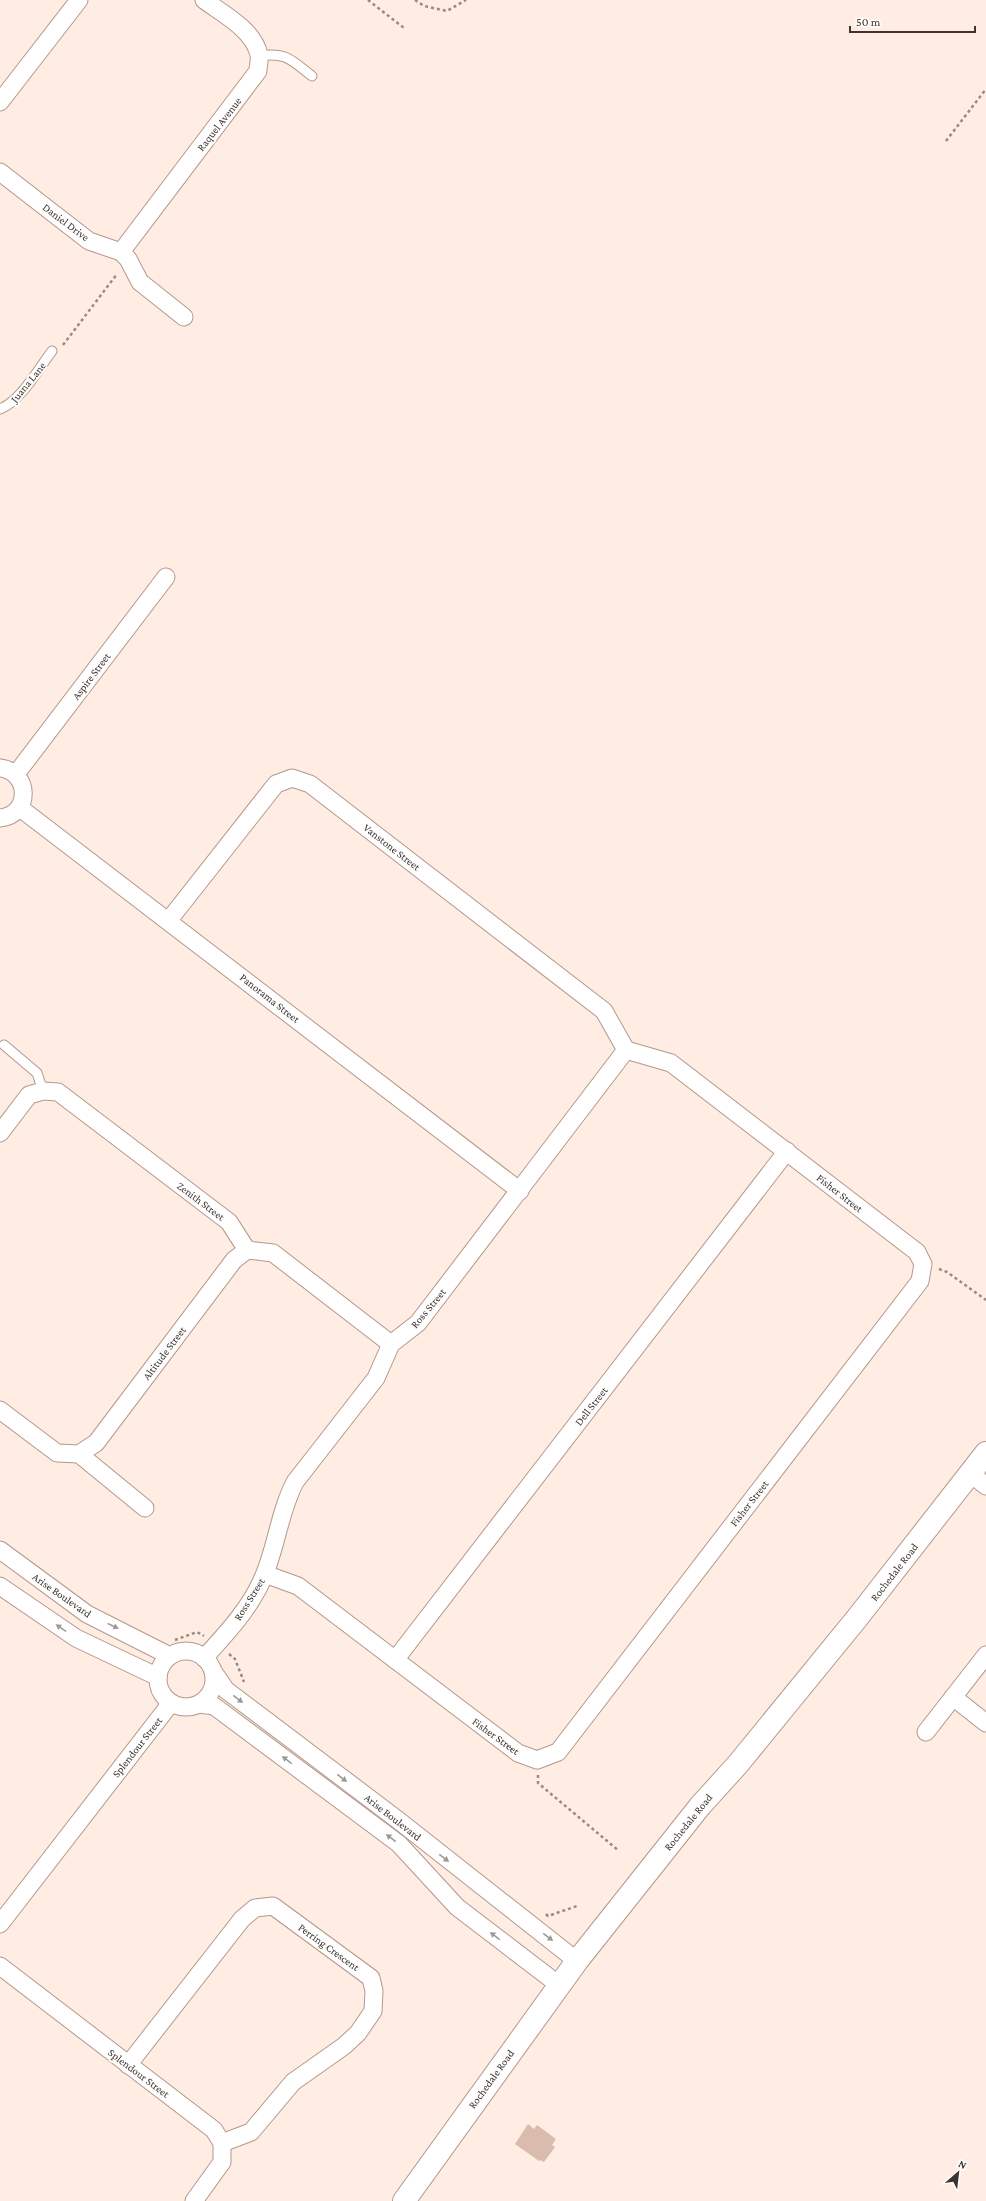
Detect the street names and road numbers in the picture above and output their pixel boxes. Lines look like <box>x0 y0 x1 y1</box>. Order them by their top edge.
street label: Raquel Avenue <box>194 95 245 154</box>
street label: Daniel Drive <box>40 201 92 243</box>
street label: Juana Lane <box>7 359 49 406</box>
street label: Aspire Street <box>69 650 114 702</box>
street label: Vanstone Street <box>361 821 423 873</box>
street label: Panorama Street <box>238 971 302 1025</box>
street label: Fisher Street <box>815 1171 866 1215</box>
street label: Zenith Street <box>175 1179 228 1223</box>
street label: Ross Street <box>408 1286 448 1330</box>
street label: Altitude Street <box>140 1324 188 1382</box>
street label: Dell Street <box>572 1384 610 1428</box>
street label: Fisher Street <box>727 1477 771 1528</box>
street label: Rochedale Road <box>868 1541 920 1603</box>
street label: Arise Boulevard <box>30 1570 94 1620</box>
street label: Ross Street <box>231 1575 267 1622</box>
street label: Splendour Street <box>110 1714 165 1780</box>
street label: Fisher Street <box>470 1715 522 1757</box>
street label: Arise Boulevard <box>362 1791 424 1843</box>
street label: Rochedale Road <box>661 1791 715 1853</box>
street label: Perring Crescent <box>296 1921 362 1974</box>
street label: Splendour Street <box>105 2046 172 2101</box>
street label: Rochedale Road <box>466 2047 516 2111</box>

